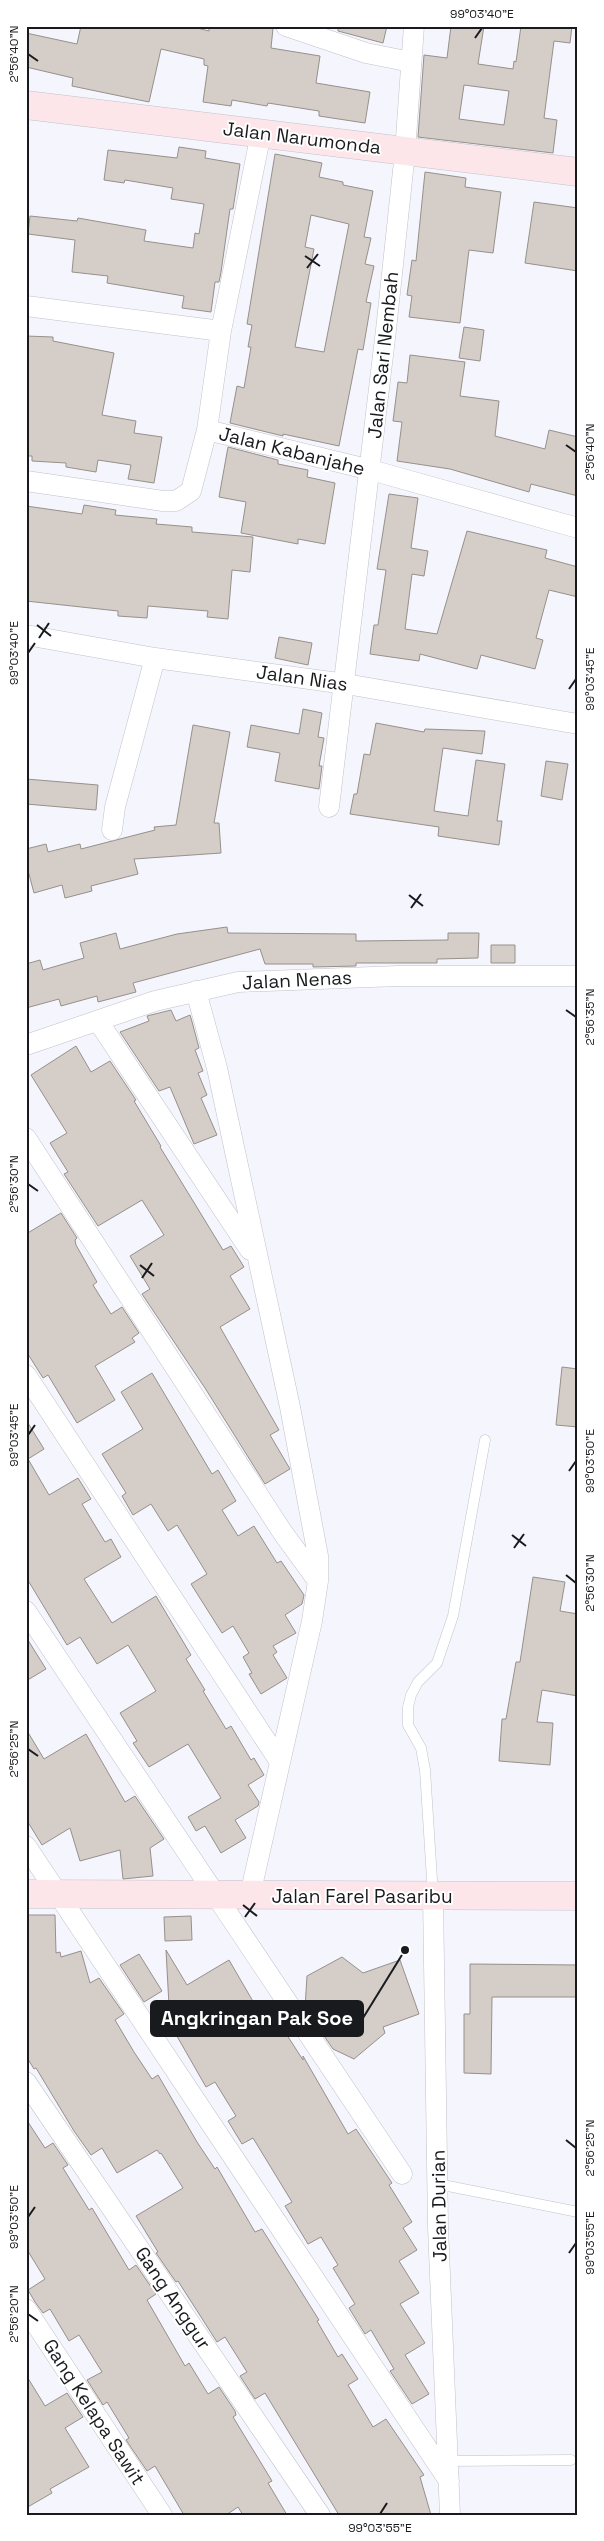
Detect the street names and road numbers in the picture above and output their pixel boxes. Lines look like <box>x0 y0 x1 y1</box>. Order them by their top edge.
street label: Jalan Narumonda <box>222 116 383 160</box>
street label: Jalan Sari Nembah <box>362 270 404 440</box>
street label: Jalan Kabanjahe <box>216 421 368 481</box>
street label: Jalan Nias <box>255 659 349 697</box>
street label: Jalan Nenas <box>241 965 353 995</box>
street label: Jalan Farel Pasaribu <box>271 1884 453 1909</box>
street label: Jalan Durian <box>426 2150 452 2262</box>
street label: Gang Anggur <box>129 2242 217 2354</box>
street label: Gang Kelapa Sawit <box>37 2334 151 2490</box>

